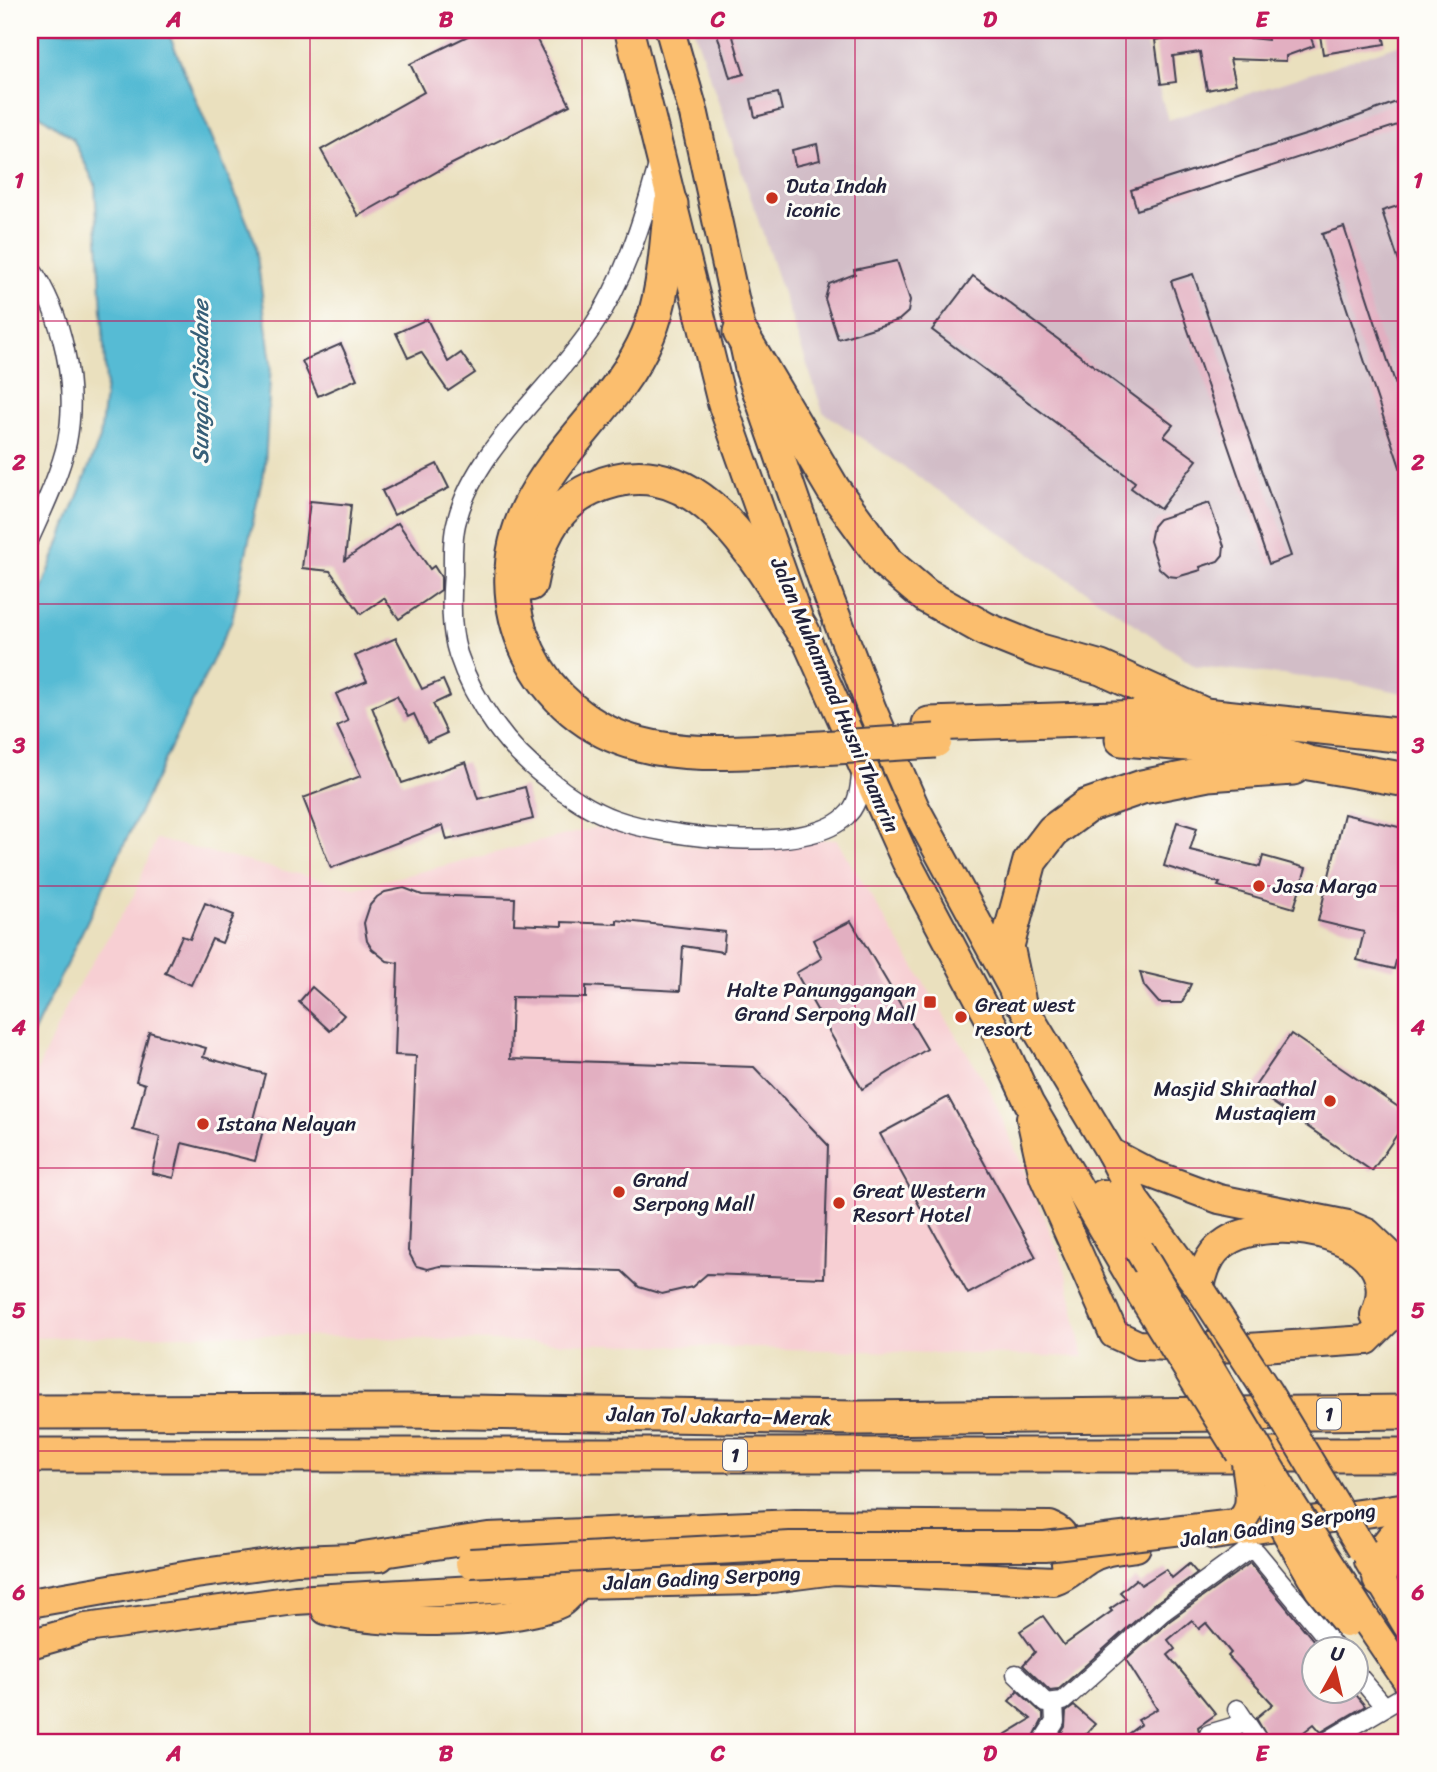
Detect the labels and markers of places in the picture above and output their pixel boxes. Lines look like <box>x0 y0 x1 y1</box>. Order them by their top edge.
place label: Duta Indah iconic <box>786 167 887 229</box>
marker: Duta Indah iconic <box>764 190 780 206</box>
place label: Jasa Marga <box>1272 867 1378 905</box>
marker: Jasa Marga <box>1251 878 1267 894</box>
place label: Halte Panunggangan Grand Serpong Mall <box>727 971 917 1033</box>
place label: Great west resort <box>975 986 1076 1048</box>
marker: Halte Panunggangan Grand Serpong Mall <box>922 994 938 1010</box>
marker: Great west resort <box>953 1009 969 1025</box>
place label: Masjid Shiraathal Mustaqiem <box>1154 1070 1317 1132</box>
marker: Masjid Shiraathal Mustaqiem <box>1322 1093 1338 1109</box>
place label: Istana Nelayan <box>216 1105 356 1143</box>
marker: Istana Nelayan <box>195 1116 211 1132</box>
place label: Grand Serpong Mall <box>633 1161 755 1223</box>
place label: Great Western Resort Hotel <box>853 1172 986 1234</box>
marker: Grand Serpong Mall <box>611 1184 627 1200</box>
marker: Great Western Resort Hotel <box>831 1195 847 1211</box>

